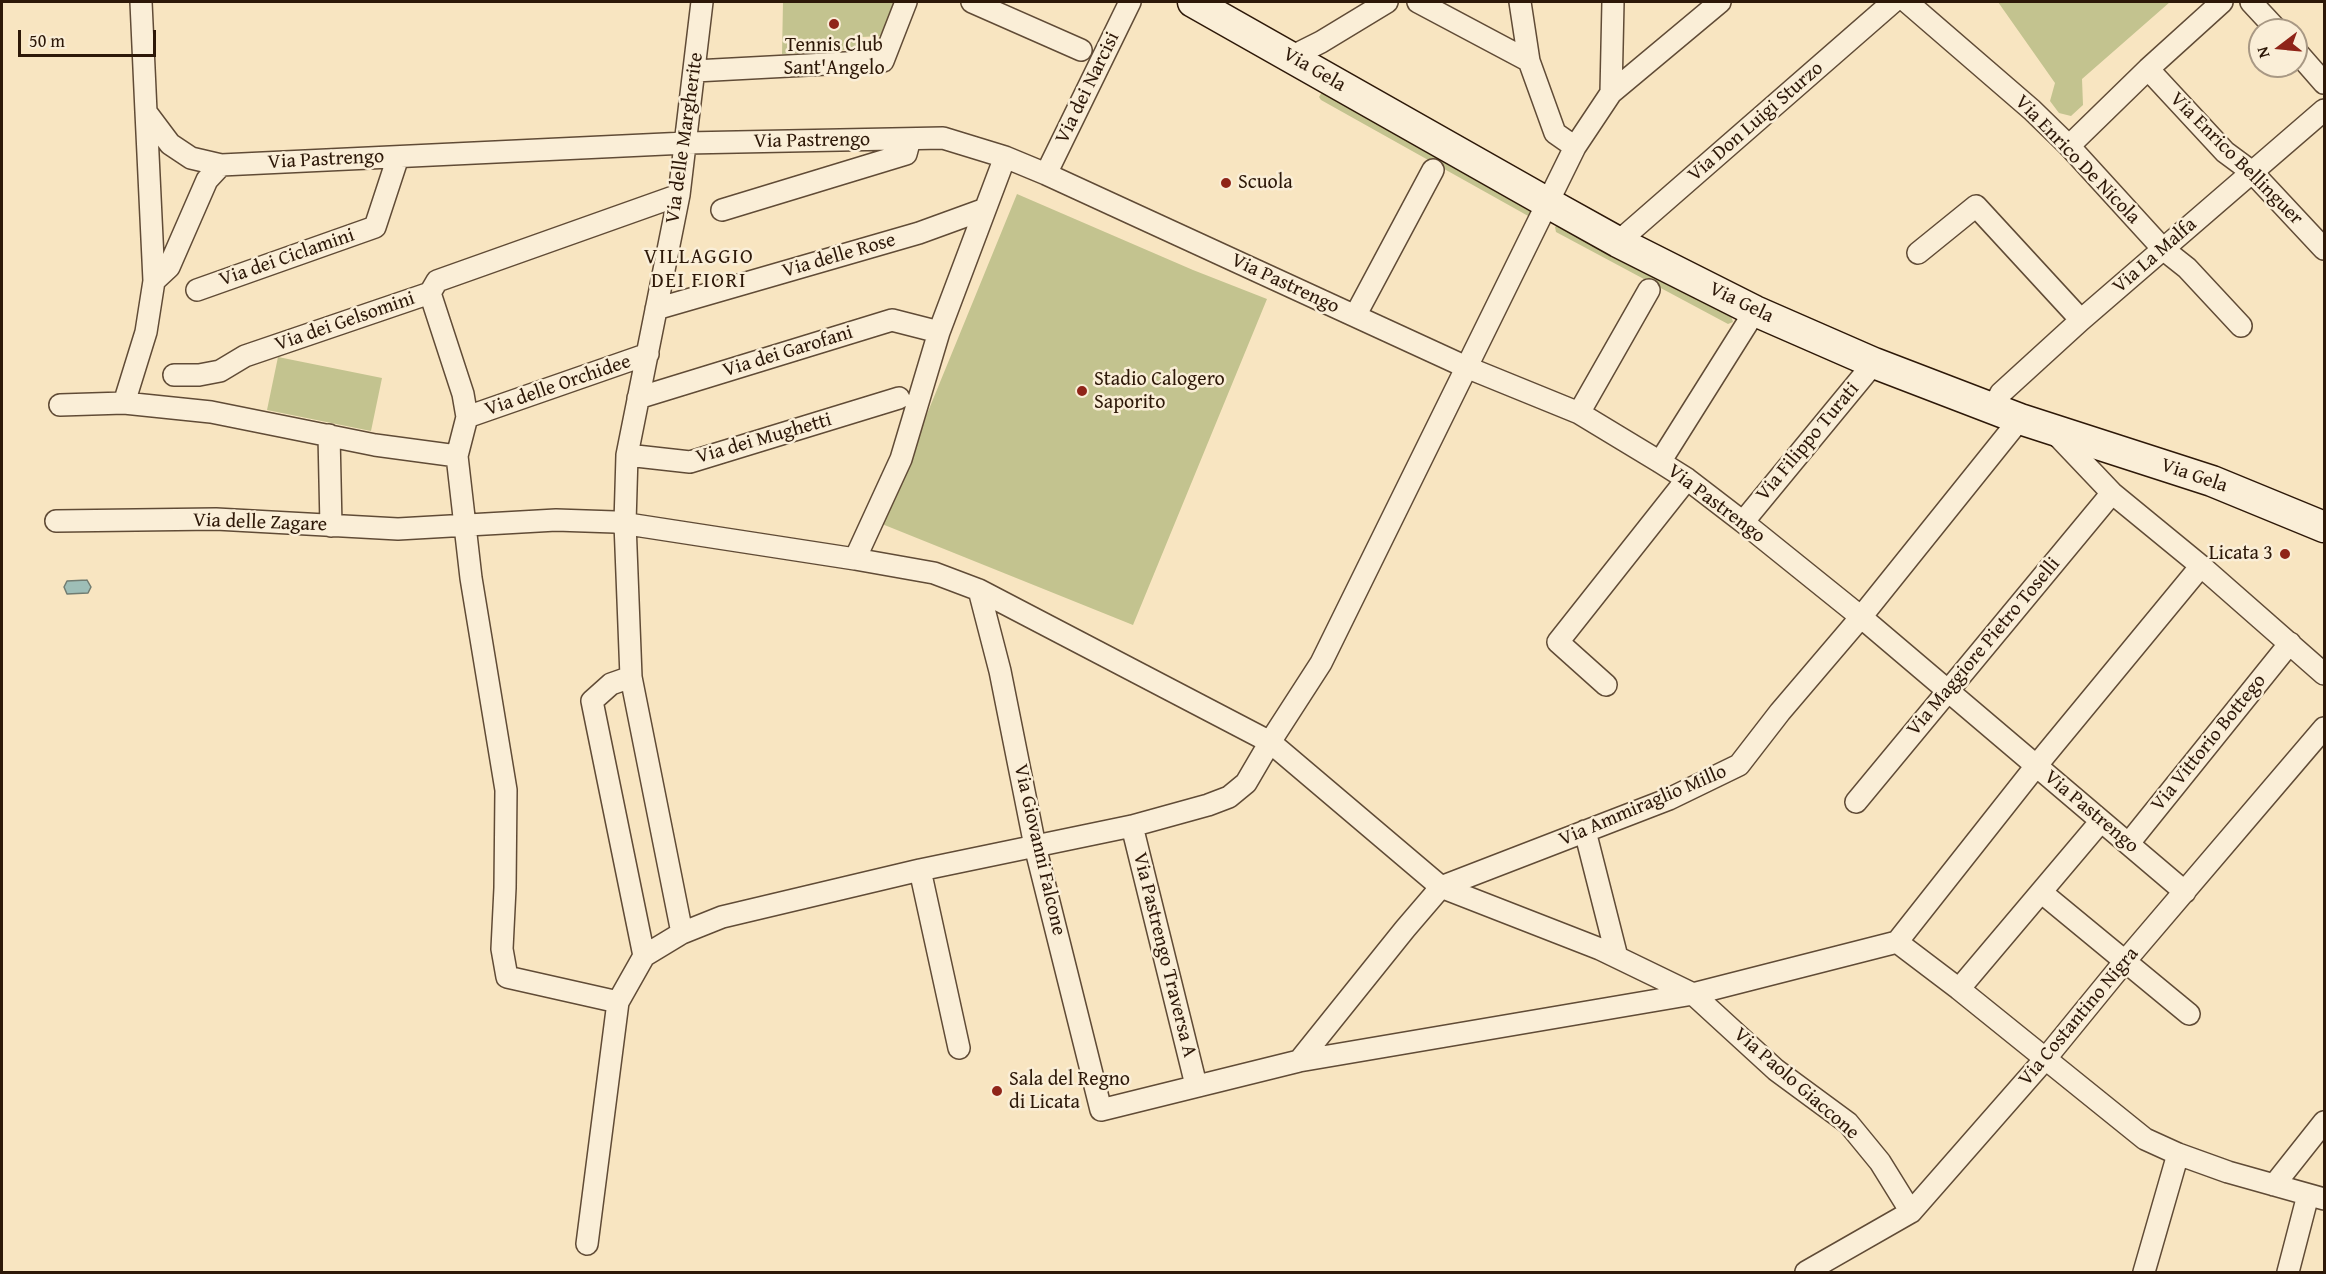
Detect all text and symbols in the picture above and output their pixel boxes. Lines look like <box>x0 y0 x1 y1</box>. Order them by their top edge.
marker: Tennis Club Sant'Angelo <box>827 17 841 31</box>
scale bar <box>21 18 159 56</box>
north arrow <box>2248 18 2308 78</box>
text: 50 m <box>29 27 65 54</box>
street label: Via dei Narcisi <box>1051 28 1125 148</box>
place label: Tennis Club Sant'Angelo <box>783 34 885 81</box>
street label: Via Gela <box>1278 42 1350 98</box>
text: N <box>2250 44 2276 61</box>
street label: Via delle Margherite <box>661 51 709 225</box>
street label: Via Don Luigi Sturzo <box>1683 57 1829 187</box>
street label: Via Enrico Bellinguer <box>2164 87 2308 231</box>
street label: Via Enrico De Nicola <box>2009 91 2145 229</box>
street label: Via Pastrengo <box>754 128 870 154</box>
street label: Via Pastrengo <box>267 145 385 175</box>
place label: Scuola <box>1238 171 1293 195</box>
marker: Scuola <box>1219 176 1233 190</box>
street label: Via La Malfa <box>2108 213 2202 299</box>
street label: Via dei Ciclamini <box>216 224 358 292</box>
street label: Via delle Rose <box>780 228 898 284</box>
district label: VILLAGGIO DEI FIORI <box>644 245 754 295</box>
street label: Via Pastrengo <box>1227 249 1343 319</box>
street label: Via Gela <box>1705 277 1777 329</box>
street label: Via dei Gelsomini <box>272 287 418 357</box>
street label: Via dei Garofani <box>720 321 856 383</box>
street label: Via delle Orchidee <box>482 350 634 422</box>
place label: Stadio Calogero Saporito <box>1094 368 1225 415</box>
street label: Via Filippo Turati <box>1751 378 1865 506</box>
marker: Stadio Calogero Saporito <box>1075 384 1089 398</box>
street label: Via dei Mughetti <box>693 408 835 470</box>
street label: Via Gela <box>2158 453 2230 499</box>
street label: Via Pastrengo <box>1662 459 1770 549</box>
street label: Via delle Zagare <box>192 509 328 537</box>
place label: Licata 3 <box>2209 542 2273 566</box>
marker: Licata 3 <box>2278 547 2292 561</box>
street label: Via Maggiore Pietro Toselli <box>1902 553 2066 741</box>
street label: Via Vittorio Bottego <box>2146 670 2272 816</box>
street label: Via Ammiraglio Millo <box>1556 760 1730 852</box>
street label: Via Giovanni Falcone <box>1008 762 1070 938</box>
street label: Via Pastrengo <box>2039 765 2143 859</box>
street label: Via Pastrengo Traversa A <box>1127 850 1201 1060</box>
street label: Via Costantino Nigra <box>2014 943 2144 1091</box>
street label: Via Paolo Giaccone <box>1728 1023 1864 1145</box>
place label: Sala del Regno di Licata <box>1009 1068 1130 1115</box>
marker: Sala del Regno di Licata <box>990 1084 1004 1098</box>

